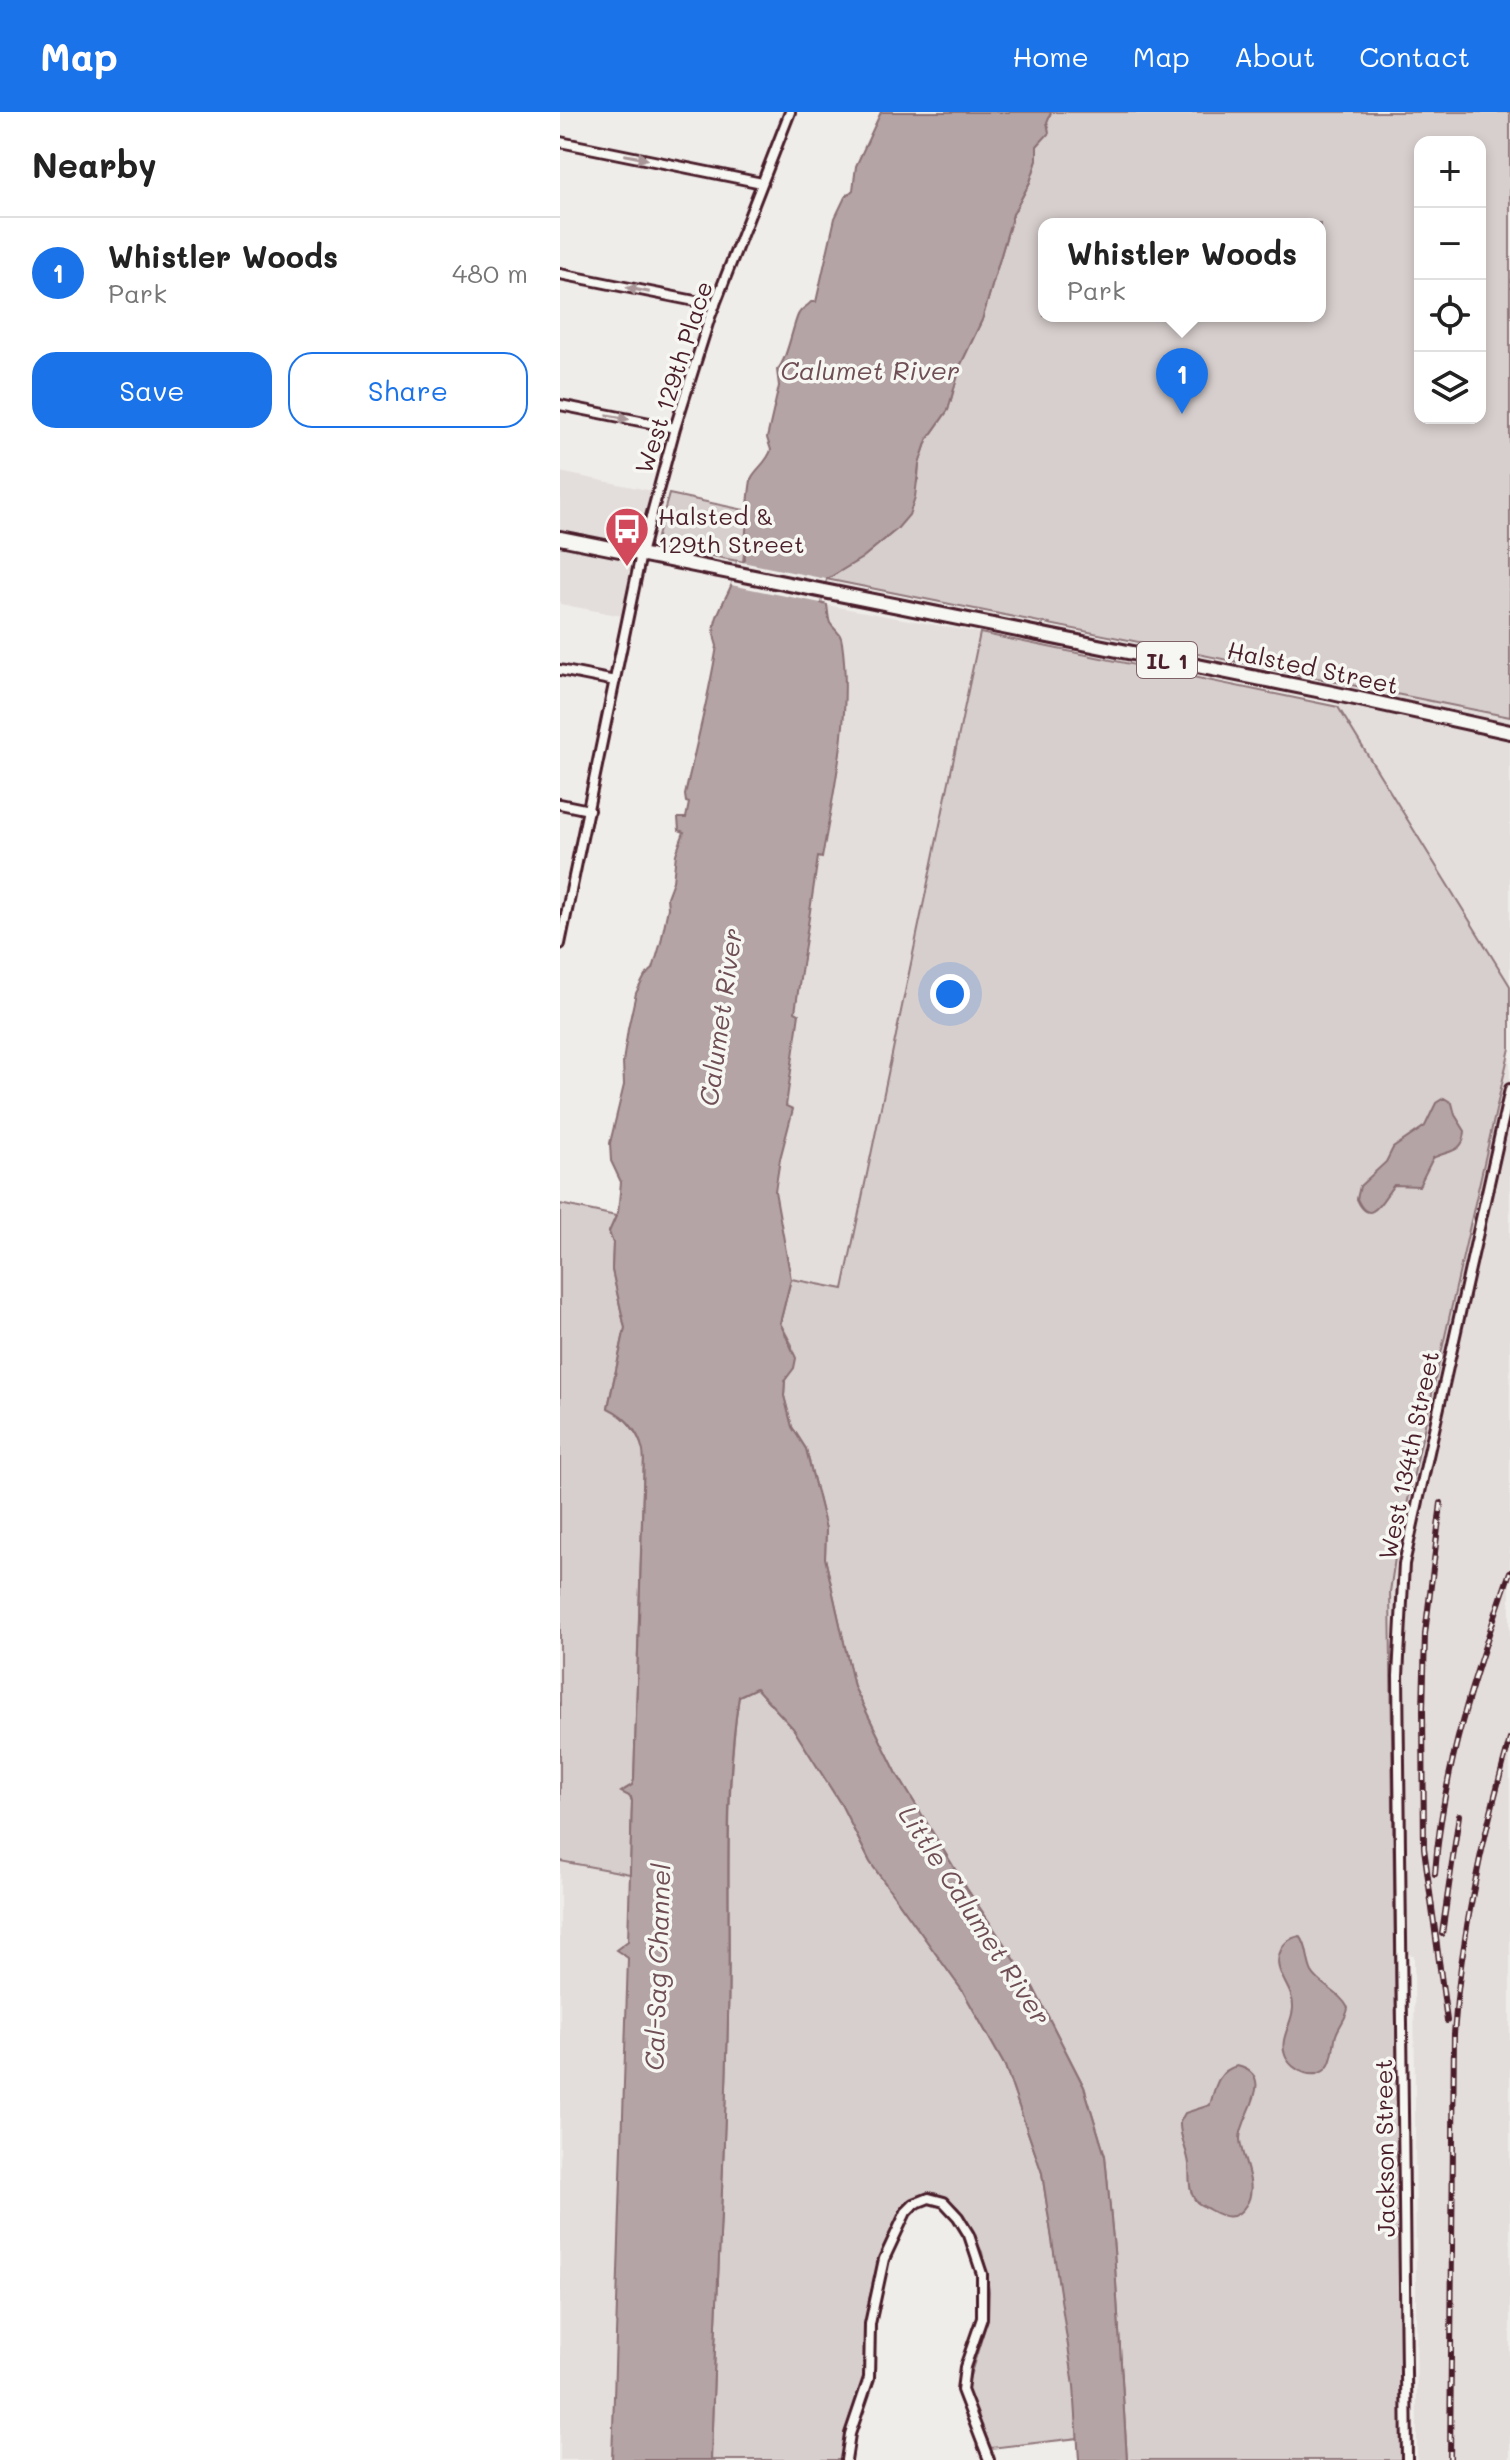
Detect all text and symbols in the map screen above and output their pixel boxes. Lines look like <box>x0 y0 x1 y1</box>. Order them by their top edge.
text: Map <box>40 31 118 81</box>
text: Home <box>1013 38 1089 74</box>
text: Map <box>1133 38 1190 74</box>
text: About <box>1234 38 1315 74</box>
text: Contact <box>1359 38 1470 74</box>
map controls <box>1414 136 1486 424</box>
button: + <box>1414 136 1486 208</box>
text: Nearby <box>32 142 157 187</box>
one-way arrow <box>624 152 649 164</box>
button: − <box>1414 208 1486 280</box>
popup <box>1038 218 1326 322</box>
text: Whistler Woods <box>1067 233 1297 273</box>
text: Whistler Woods <box>108 236 338 276</box>
text: 1 <box>52 256 64 290</box>
text: 480 m <box>452 256 528 290</box>
text: Park <box>1067 273 1126 307</box>
text: Park <box>108 276 167 310</box>
street label: West 129th Place <box>627 277 719 477</box>
button: locate <box>1414 280 1486 352</box>
one-way arrow <box>626 283 651 295</box>
pin: 1 <box>1156 348 1208 414</box>
button: Save <box>32 352 272 428</box>
button: Share <box>288 352 528 428</box>
button: layers <box>1414 352 1486 424</box>
water label: Calumet River <box>780 353 960 387</box>
one-way arrow <box>605 411 630 423</box>
place label: Halsted & 129th Street <box>658 500 804 559</box>
bus stop icon: Halsted & 129th Street <box>603 505 651 568</box>
street label: Halsted Street <box>1224 634 1402 700</box>
road number: IL 1 <box>1137 642 1197 678</box>
water label: Calumet River <box>691 926 749 1108</box>
your location <box>930 974 970 1014</box>
street label: West 134th Street <box>1371 1348 1445 1562</box>
water label: Little Calumet River <box>891 1799 1059 2031</box>
water label: Cal-Sag Channel <box>636 1862 678 2071</box>
street label: Jackson Street <box>1367 2059 1401 2237</box>

